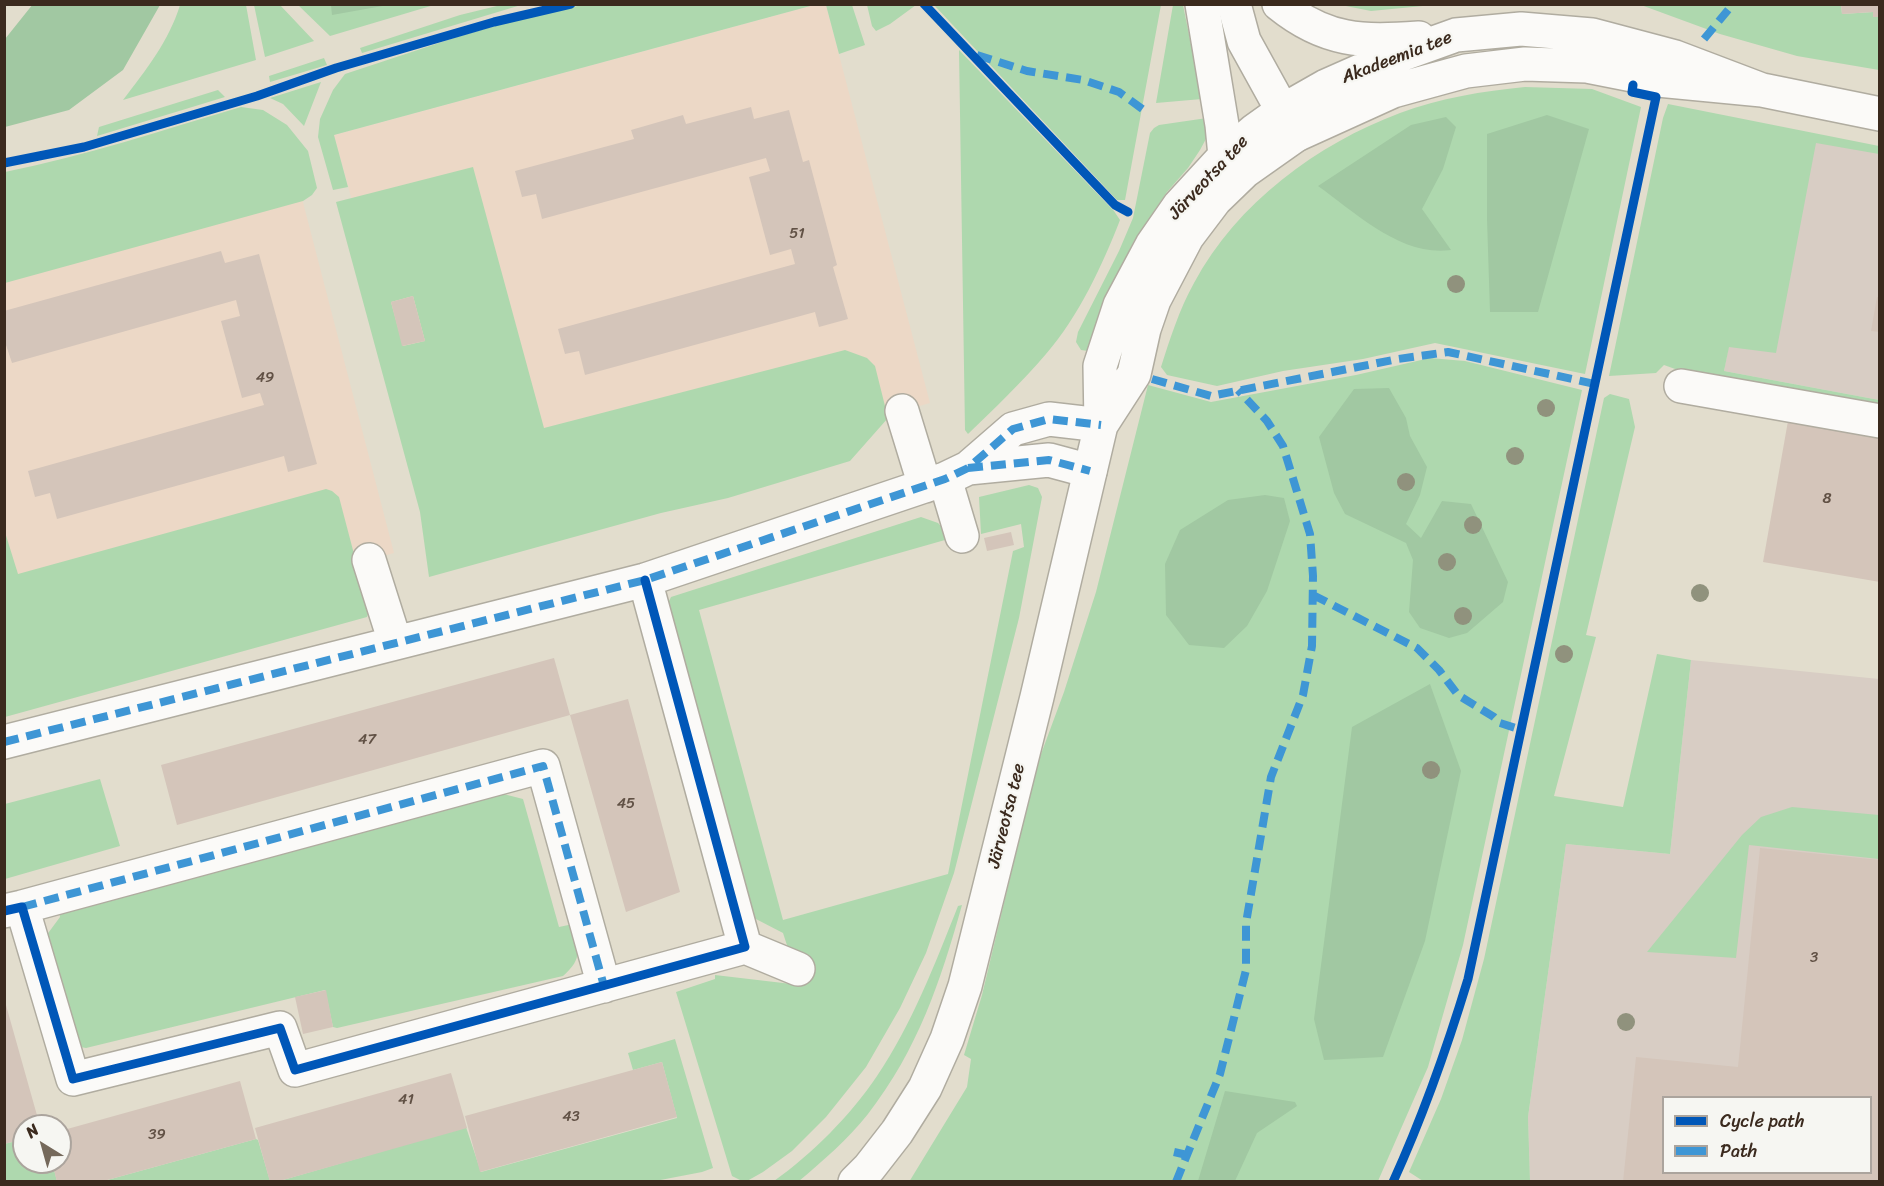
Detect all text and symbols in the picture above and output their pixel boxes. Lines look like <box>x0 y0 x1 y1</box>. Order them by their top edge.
street label: Akadeemia tee <box>1339 27 1455 89</box>
street label: Järveotsa tee <box>1165 131 1253 225</box>
house number: 51 <box>789 225 805 243</box>
house number: 49 <box>256 369 274 387</box>
house number: 8 <box>1822 490 1832 508</box>
house number: 47 <box>358 731 376 749</box>
street label: Järveotsa tee <box>984 761 1030 871</box>
house number: 45 <box>617 795 635 813</box>
house number: 3 <box>1810 949 1818 967</box>
house number: 41 <box>398 1091 414 1109</box>
legend <box>1662 1096 1872 1174</box>
text: Cycle path <box>1720 1105 1804 1137</box>
house number: 43 <box>562 1108 580 1126</box>
north arrow <box>12 1114 72 1174</box>
text: N <box>19 1116 45 1146</box>
house number: 39 <box>148 1126 166 1144</box>
text: Path <box>1720 1135 1757 1167</box>

